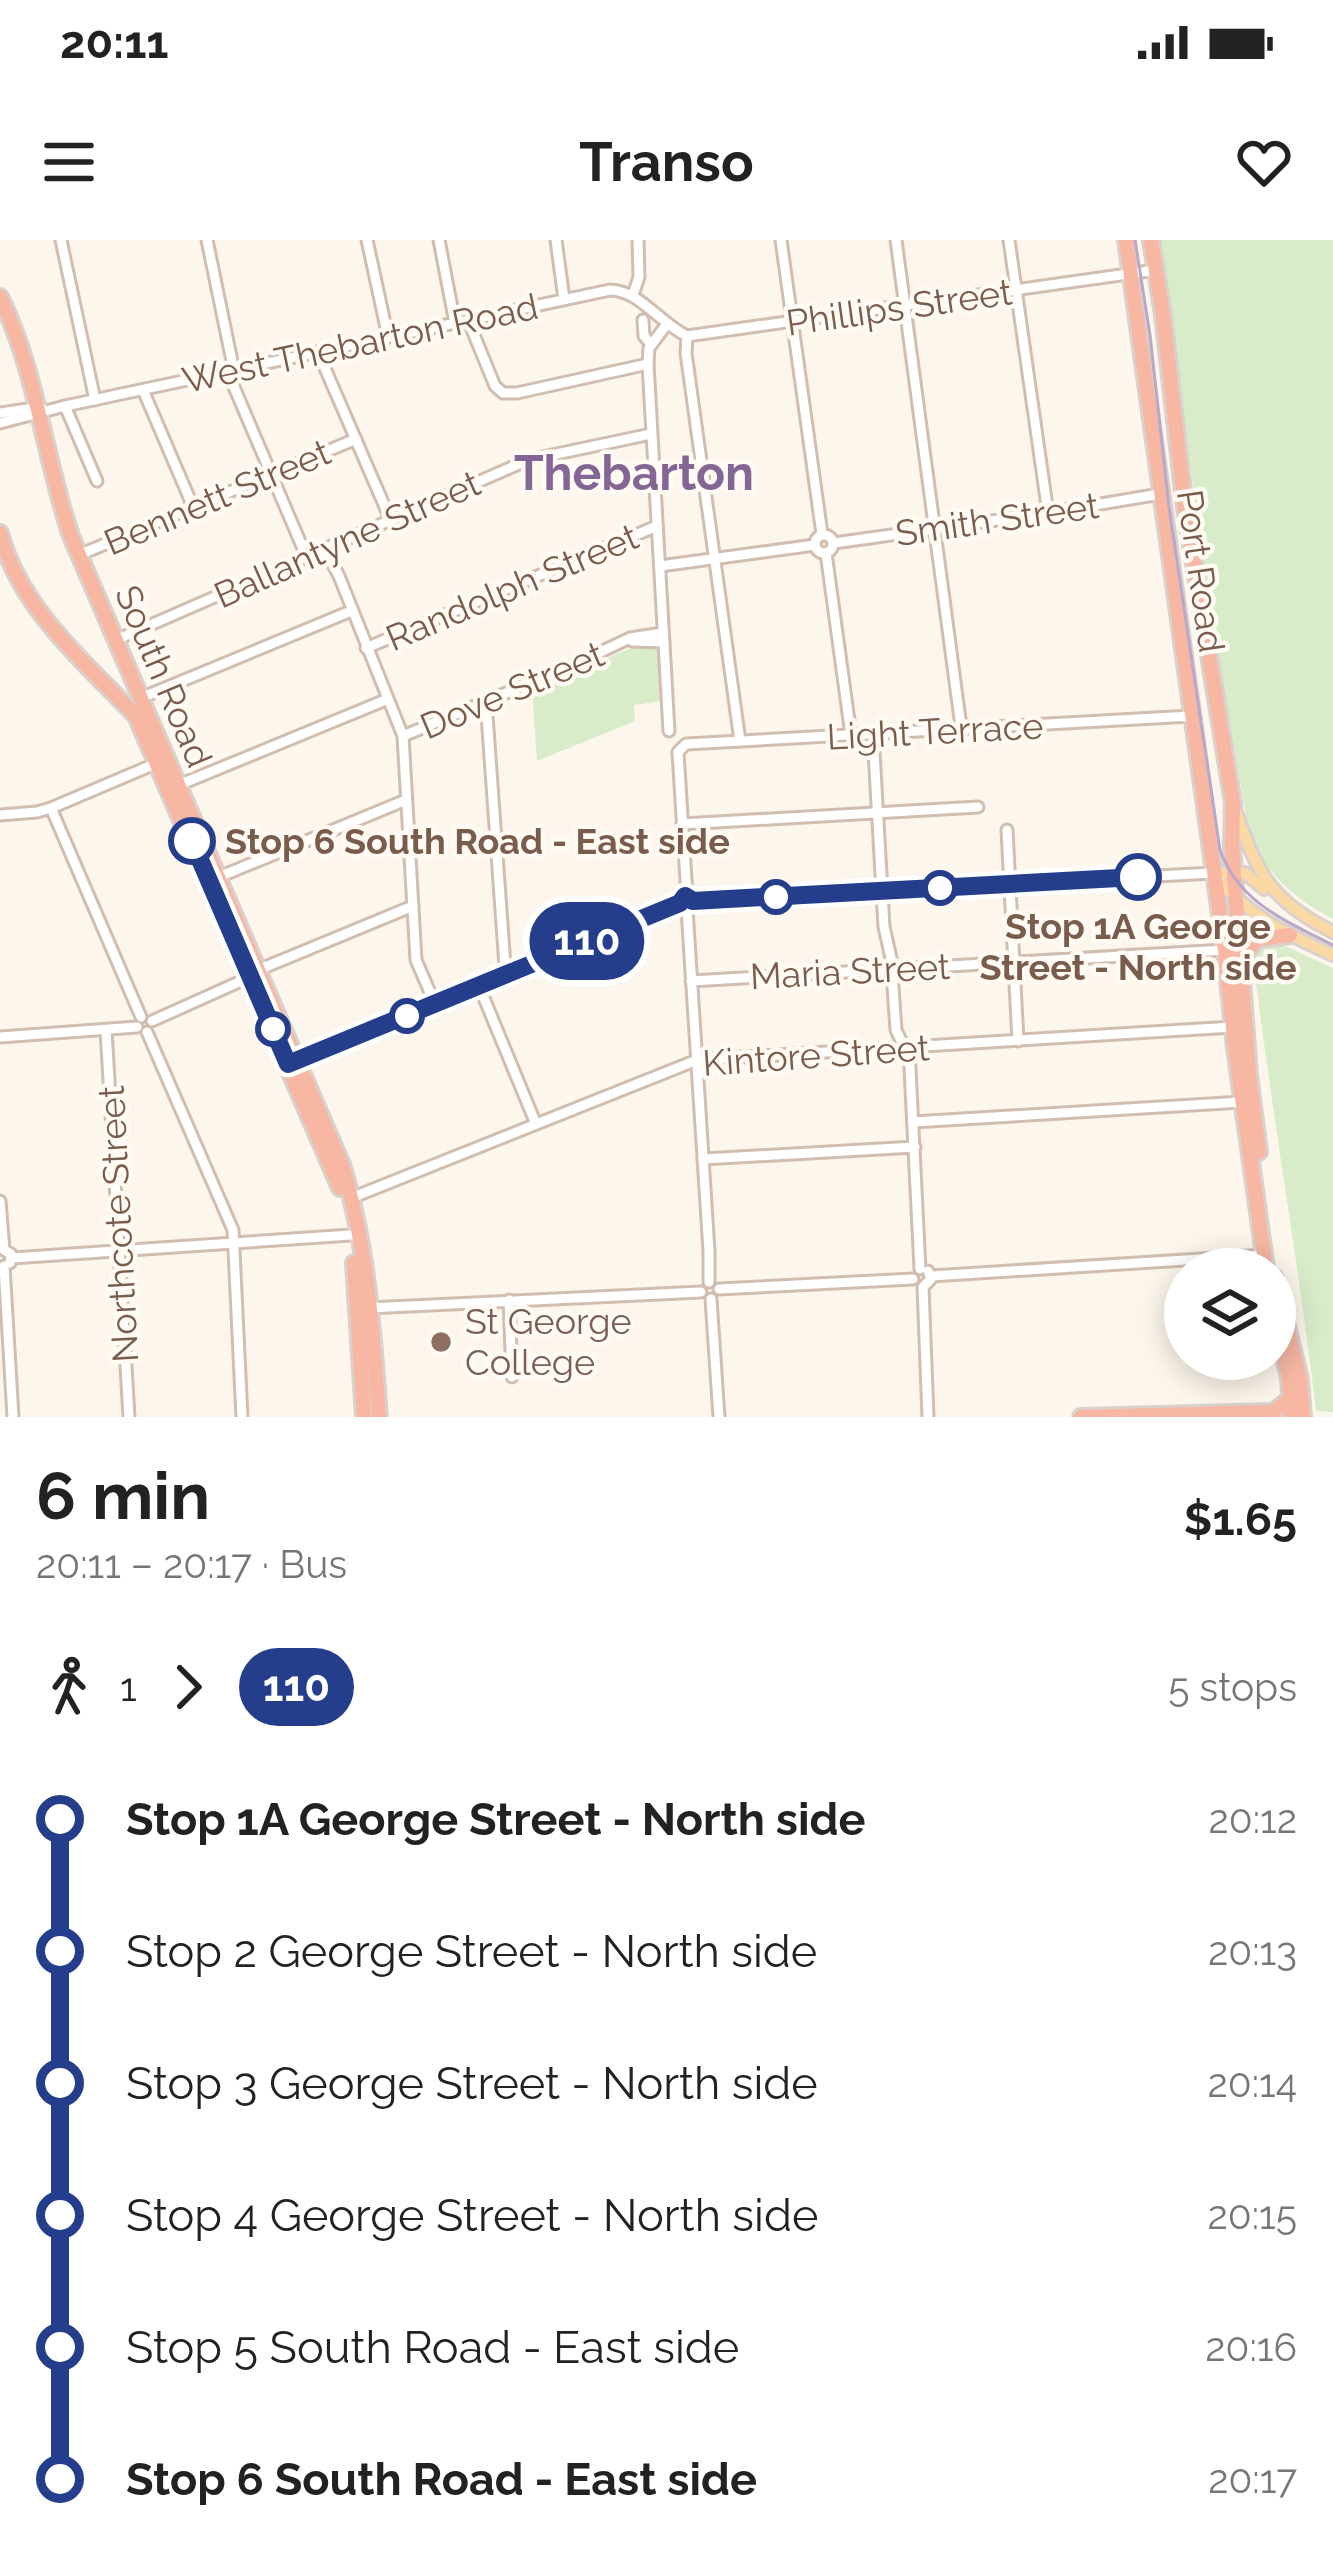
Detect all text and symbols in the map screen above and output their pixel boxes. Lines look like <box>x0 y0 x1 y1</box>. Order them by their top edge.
text: 20:11 <box>60 16 169 69</box>
icon: menu <box>36 129 102 195</box>
icon: heart <box>1231 129 1297 195</box>
text: Transo <box>579 130 754 194</box>
street label: Phillips Street <box>784 270 1014 344</box>
street label: West Thebarton Road <box>178 285 542 401</box>
street label: Bennett Street <box>98 431 336 563</box>
district label: Thebarton <box>514 445 754 501</box>
street label: Ballantyne Street <box>208 462 486 616</box>
street label: Smith Street <box>893 484 1101 554</box>
street label: Port Road <box>1169 487 1233 655</box>
street label: Randolph Street <box>380 515 644 659</box>
street label: South Road <box>107 579 221 773</box>
street label: Dove Street <box>414 633 610 747</box>
street label: Light Terrace <box>826 704 1044 758</box>
marker: Stop 6 South Road - East side <box>170 819 214 863</box>
place label: Stop 6 South Road - East side <box>225 820 730 862</box>
marker: Stop 1A George Street - North side <box>1116 855 1160 899</box>
unlabelled marker <box>924 872 956 904</box>
unlabelled marker <box>760 881 792 913</box>
line badge: 110 <box>518 902 656 980</box>
place label: Stop 1A George Street - North side <box>979 905 1297 988</box>
text: 110 <box>553 916 621 965</box>
street label: Maria Street <box>749 945 951 997</box>
unlabelled marker <box>391 1000 423 1032</box>
unlabelled marker <box>257 1013 289 1045</box>
street label: Kintore Street <box>701 1026 931 1084</box>
street label: Northcote Street <box>90 1084 146 1364</box>
map controls <box>1164 1248 1296 1380</box>
button: layers <box>1164 1248 1296 1380</box>
place label: St George College <box>465 1300 632 1383</box>
marker: St George College <box>428 1329 454 1355</box>
text: 6 min <box>36 1457 210 1534</box>
text: $1.65 <box>1184 1493 1297 1546</box>
text: 20:11 – 20:17 · Bus <box>36 1541 347 1587</box>
icon: walk <box>36 1654 102 1720</box>
icon: forward <box>155 1654 221 1720</box>
text: 110 <box>263 1662 330 1711</box>
text: 1 <box>120 1664 137 1710</box>
text: 5 stops <box>1168 1664 1297 1710</box>
text: Stop 1A George Street - North side <box>126 1793 865 1846</box>
text: 20:12 <box>1208 1796 1297 1842</box>
text: Stop 2 George Street - North side <box>126 1925 817 1978</box>
text: 20:13 <box>1208 1928 1297 1974</box>
text: Stop 3 George Street - North side <box>126 2057 818 2110</box>
text: 20:14 <box>1207 2060 1297 2106</box>
text: Stop 4 George Street - North side <box>126 2189 818 2242</box>
text: 20:15 <box>1208 2192 1297 2238</box>
text: Stop 5 South Road - East side <box>126 2321 739 2374</box>
text: 20:16 <box>1205 2324 1297 2370</box>
text: Stop 6 South Road - East side <box>126 2453 757 2506</box>
text: 20:17 <box>1208 2456 1297 2502</box>

